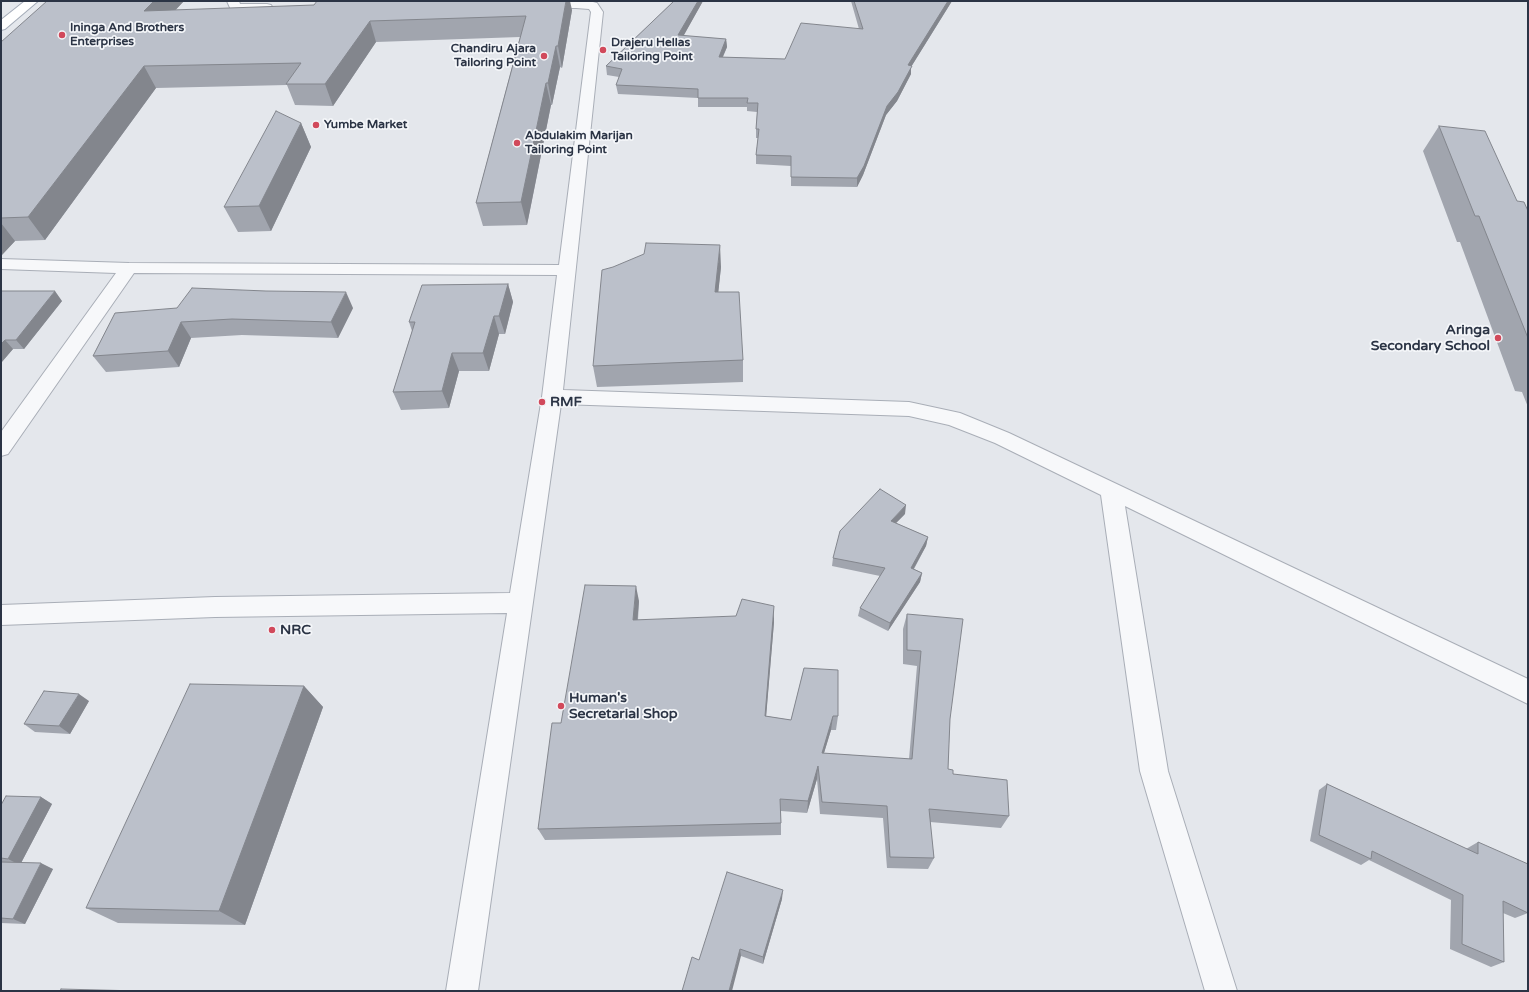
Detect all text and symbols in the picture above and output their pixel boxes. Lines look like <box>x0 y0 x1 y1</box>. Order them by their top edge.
place label: Ininga And Brothers Enterprises <box>70 21 184 49</box>
marker: Ininga And Brothers Enterprises <box>57 30 67 40</box>
place label: Drajeru Hellas Tailoring Point <box>611 36 693 64</box>
place label: Chandiru Ajara Tailoring Point <box>451 42 536 70</box>
marker: Drajeru Hellas Tailoring Point <box>598 45 608 55</box>
marker: Chandiru Ajara Tailoring Point <box>539 51 549 61</box>
place label: Yumbe Market <box>324 118 407 132</box>
marker: Yumbe Market <box>311 120 321 130</box>
place label: Abdulakim Marijan Tailoring Point <box>525 129 633 157</box>
marker: Abdulakim Marijan Tailoring Point <box>512 138 522 148</box>
place label: Aringa Secondary School <box>1371 322 1490 354</box>
marker: Aringa Secondary School <box>1493 333 1503 343</box>
place label: RMF <box>550 394 582 410</box>
marker: RMF <box>537 397 547 407</box>
place label: NRC <box>280 622 311 638</box>
marker: NRC <box>267 625 277 635</box>
place label: Human's Secretarial Shop <box>569 690 678 722</box>
marker: Human's Secretarial Shop <box>556 701 566 711</box>

